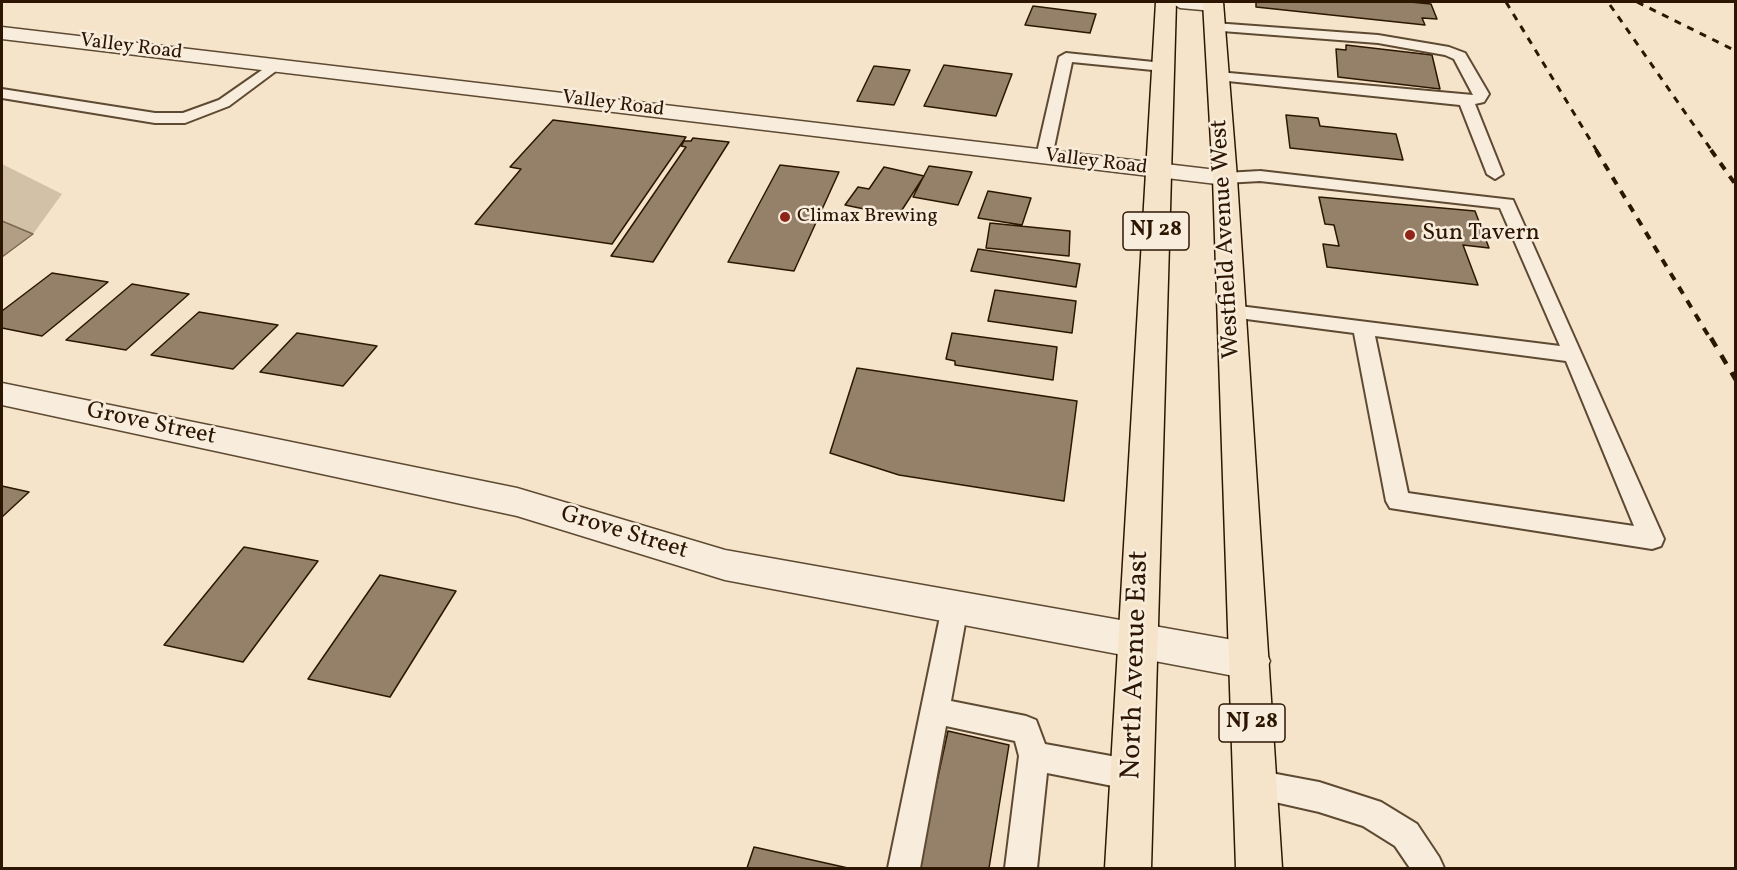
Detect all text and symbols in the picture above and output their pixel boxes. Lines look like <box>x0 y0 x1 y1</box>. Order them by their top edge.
street label: Valley Road <box>78 30 184 66</box>
street label: Valley Road <box>560 87 666 123</box>
street label: Westfield Avenue West <box>1206 119 1248 359</box>
street label: Valley Road <box>1043 145 1149 181</box>
place label: Climax Brewing <box>797 205 938 229</box>
marker: Climax Brewing <box>778 210 792 224</box>
road number: NJ 28 <box>1123 212 1189 250</box>
place label: Sun Tavern <box>1422 221 1540 249</box>
marker: Sun Tavern <box>1403 228 1417 242</box>
street label: Grove Street <box>84 397 218 453</box>
street label: Grove Street <box>557 501 691 567</box>
street label: North Avenue East <box>1116 550 1158 780</box>
road number: NJ 28 <box>1219 704 1285 742</box>

